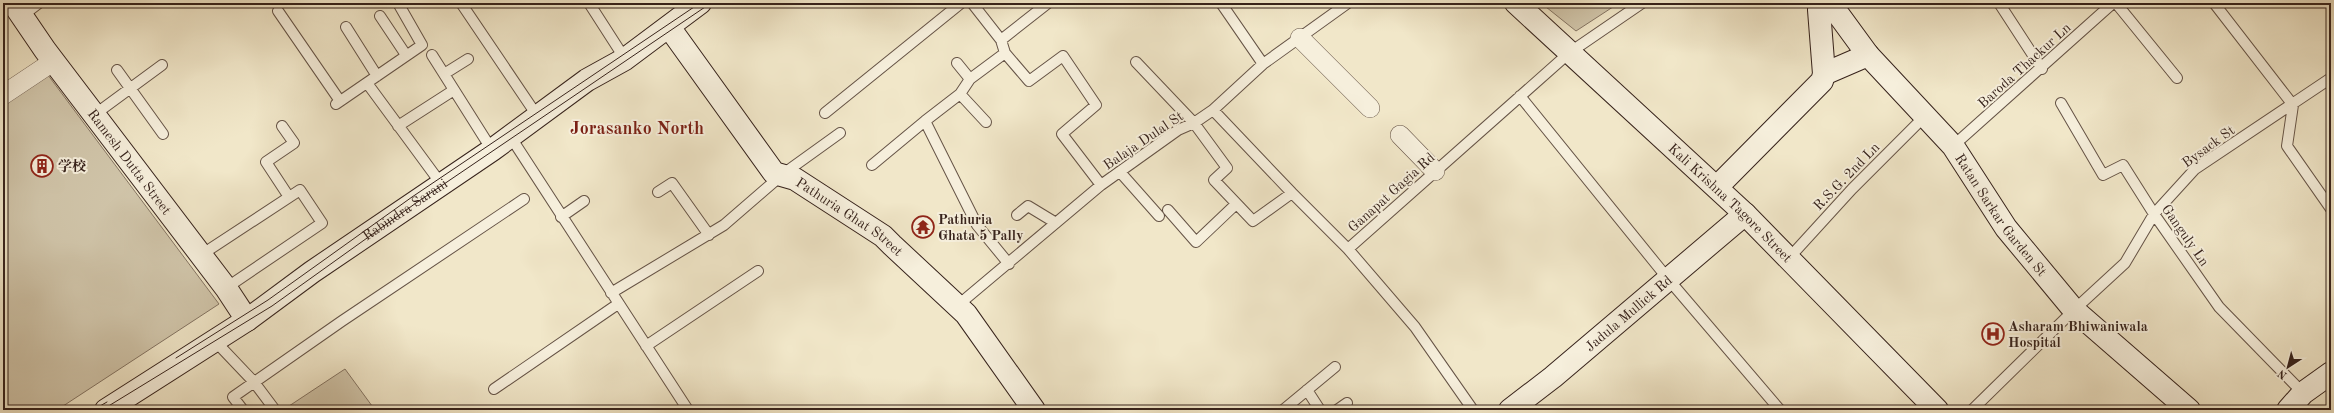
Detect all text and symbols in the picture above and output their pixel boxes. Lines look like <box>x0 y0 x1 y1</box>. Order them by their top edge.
street label: Baroda Thackur Ln <box>1976 20 2074 111</box>
street label: Ramesh Dutta Street <box>85 107 174 218</box>
street label: Balaja Dulal St <box>1101 109 1186 173</box>
district label: Jorasanko North <box>570 120 704 138</box>
street label: Bysack St <box>2180 123 2237 170</box>
street label: R.S.G. 2nd Ln <box>1811 140 1883 213</box>
street label: Kali Krishna Tagore Street <box>1665 141 1794 266</box>
street label: Ganapat Gagia Rd <box>1346 150 1438 235</box>
street label: Ratan Sarkar Garden St <box>1952 152 2049 279</box>
building icon: 学校 <box>29 153 55 179</box>
place label: 学校 <box>58 159 86 174</box>
street label: Rabindra Sarani <box>360 176 450 244</box>
street label: Pathuria Ghat Street <box>793 176 905 259</box>
street label: Ganguly Ln <box>2159 202 2212 269</box>
place label: Pathuria Ghata 5 Pally <box>938 213 1023 243</box>
temple icon: Pathuria Ghata 5 Pally <box>910 214 936 240</box>
street label: Jadula Mullick Rd <box>1583 273 1675 354</box>
place label: Asharam Bhiwaniwala Hospital <box>2008 320 2148 350</box>
hospital icon: Asharam Bhiwaniwala Hospital <box>1980 321 2006 347</box>
north arrow <box>2268 347 2308 387</box>
text: N <box>2276 367 2290 381</box>

